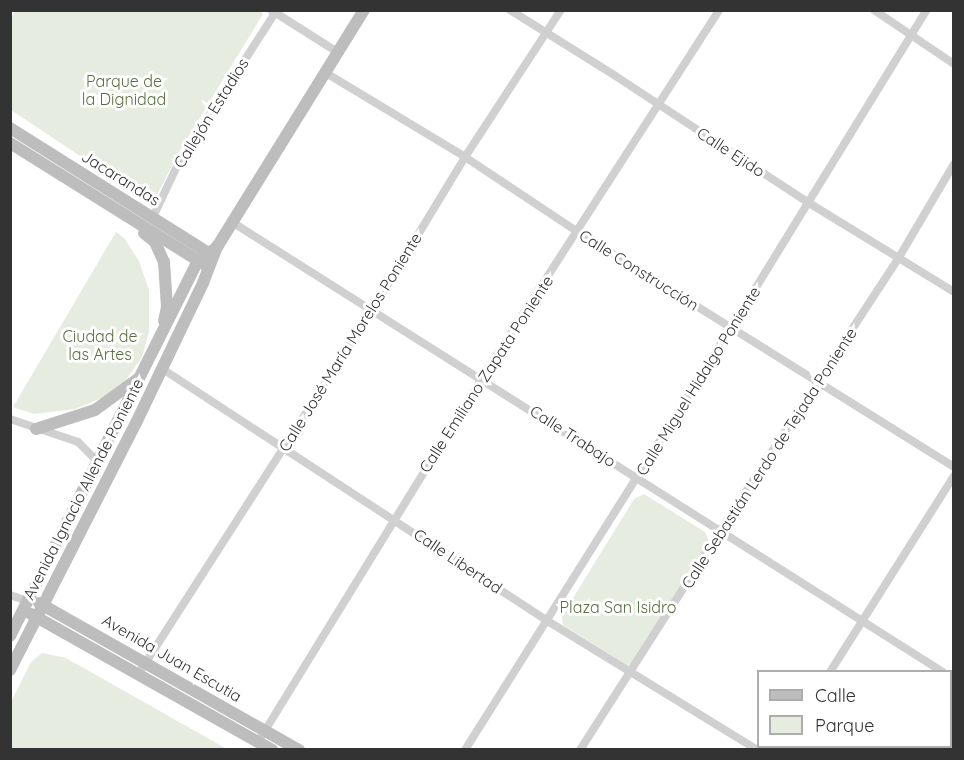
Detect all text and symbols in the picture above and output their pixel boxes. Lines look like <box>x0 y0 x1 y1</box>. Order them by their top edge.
street label: Callejón Estadios <box>169 54 253 172</box>
park label: Parque de la Dignidad <box>82 71 166 109</box>
street label: Calle Ejido <box>694 123 768 181</box>
street label: Jacarandas <box>78 146 164 210</box>
street label: Calle Construcción <box>576 226 702 314</box>
street label: Calle José María Morelos Poniente <box>274 229 426 455</box>
street label: Calle Emiliano Zapata Poniente <box>415 272 557 476</box>
street label: Calle Miguel Hidalgo Poniente <box>632 283 764 479</box>
street label: Calle Sebastián Lerdo de Tejada Poniente <box>677 324 861 592</box>
park label: Ciudad de las Artes <box>62 326 138 364</box>
street label: Avenida Ignacio Allende Poniente <box>19 375 147 603</box>
street label: Calle Trabajo <box>526 401 620 471</box>
street label: Calle Libertad <box>410 524 506 598</box>
park label: Plaza San Isidro <box>559 597 677 617</box>
street label: Avenida Juan Escutia <box>99 610 245 706</box>
legend <box>757 670 952 748</box>
text: Calle <box>815 684 856 707</box>
text: Parque <box>815 714 874 737</box>

